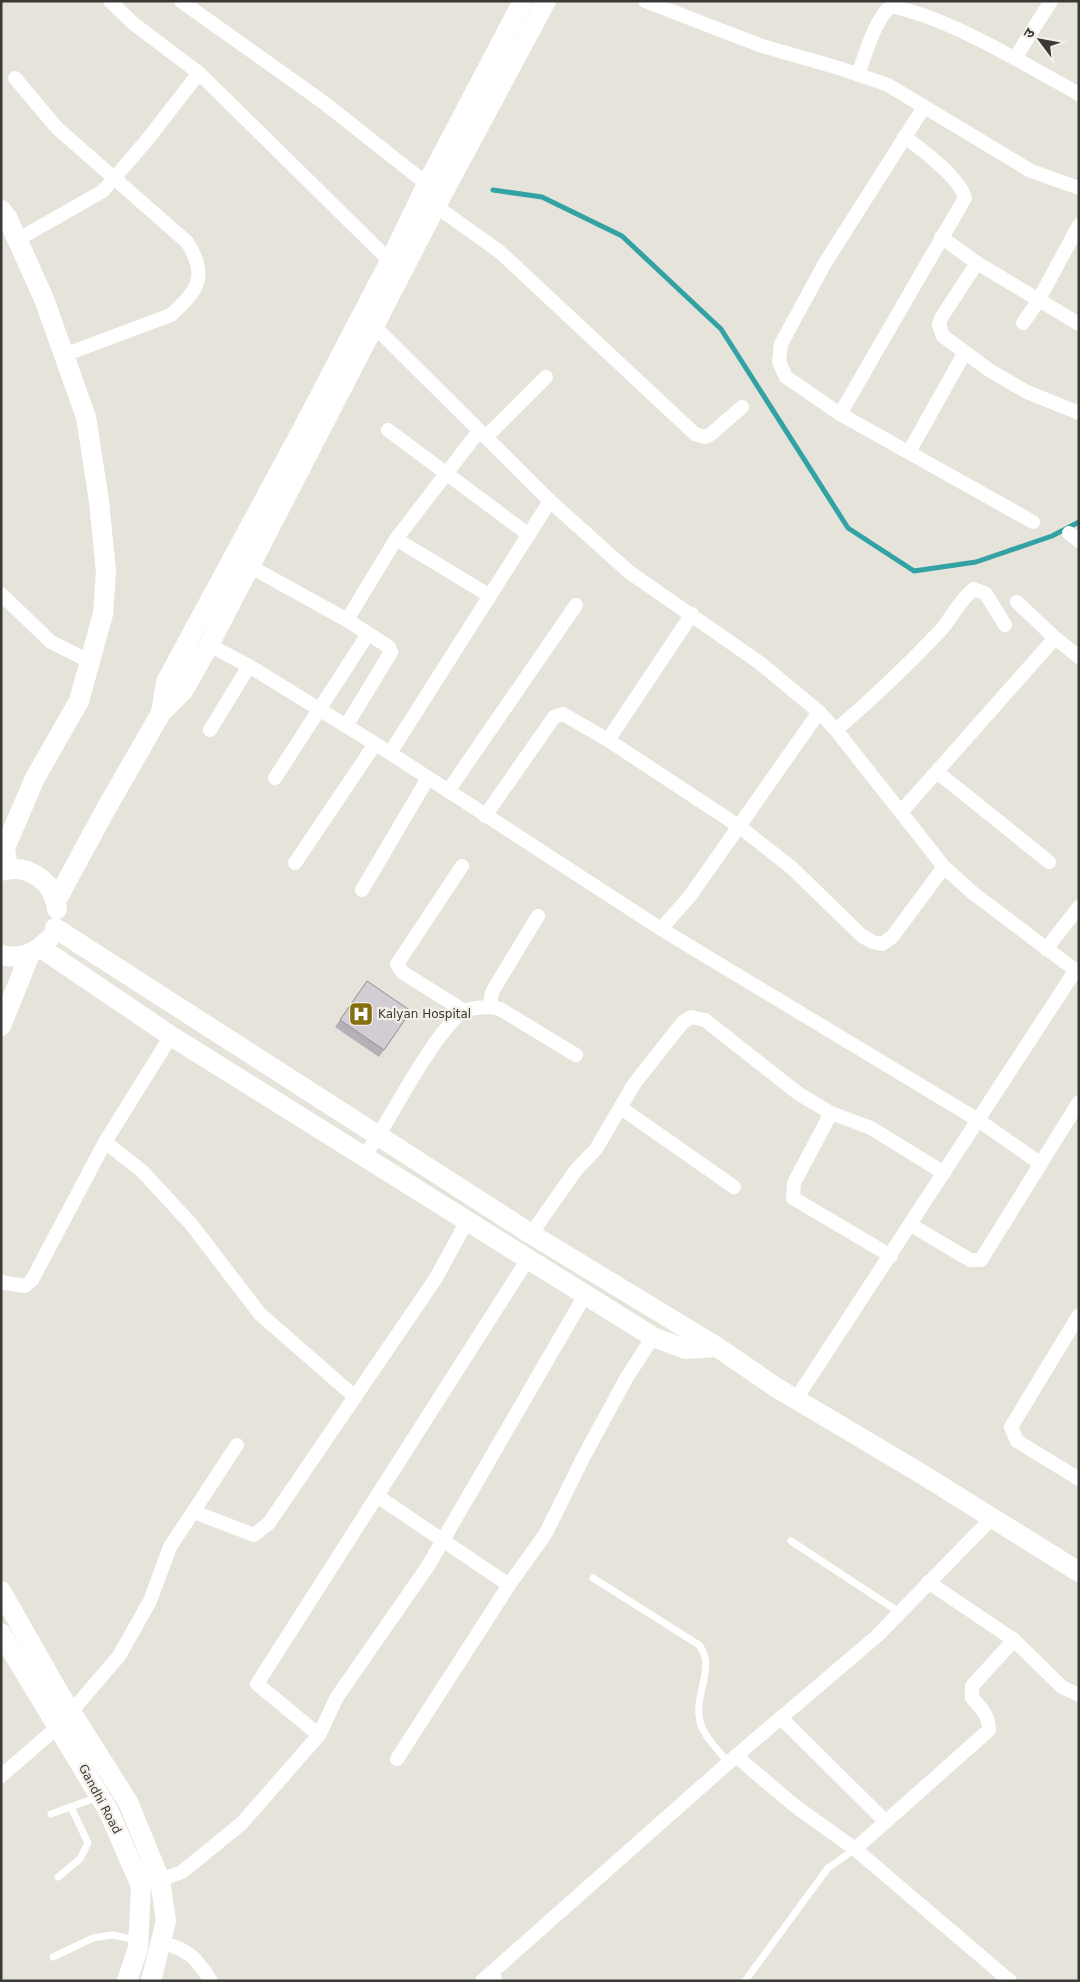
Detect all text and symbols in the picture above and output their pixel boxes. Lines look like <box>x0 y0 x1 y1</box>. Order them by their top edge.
north arrow <box>1015 15 1065 65</box>
text: उ <box>1020 25 1038 41</box>
hospital icon: Kalyan Hospital <box>348 1001 374 1027</box>
place label: Kalyan Hospital <box>378 1007 471 1021</box>
street label: Gandhi Road <box>76 1762 124 1836</box>

